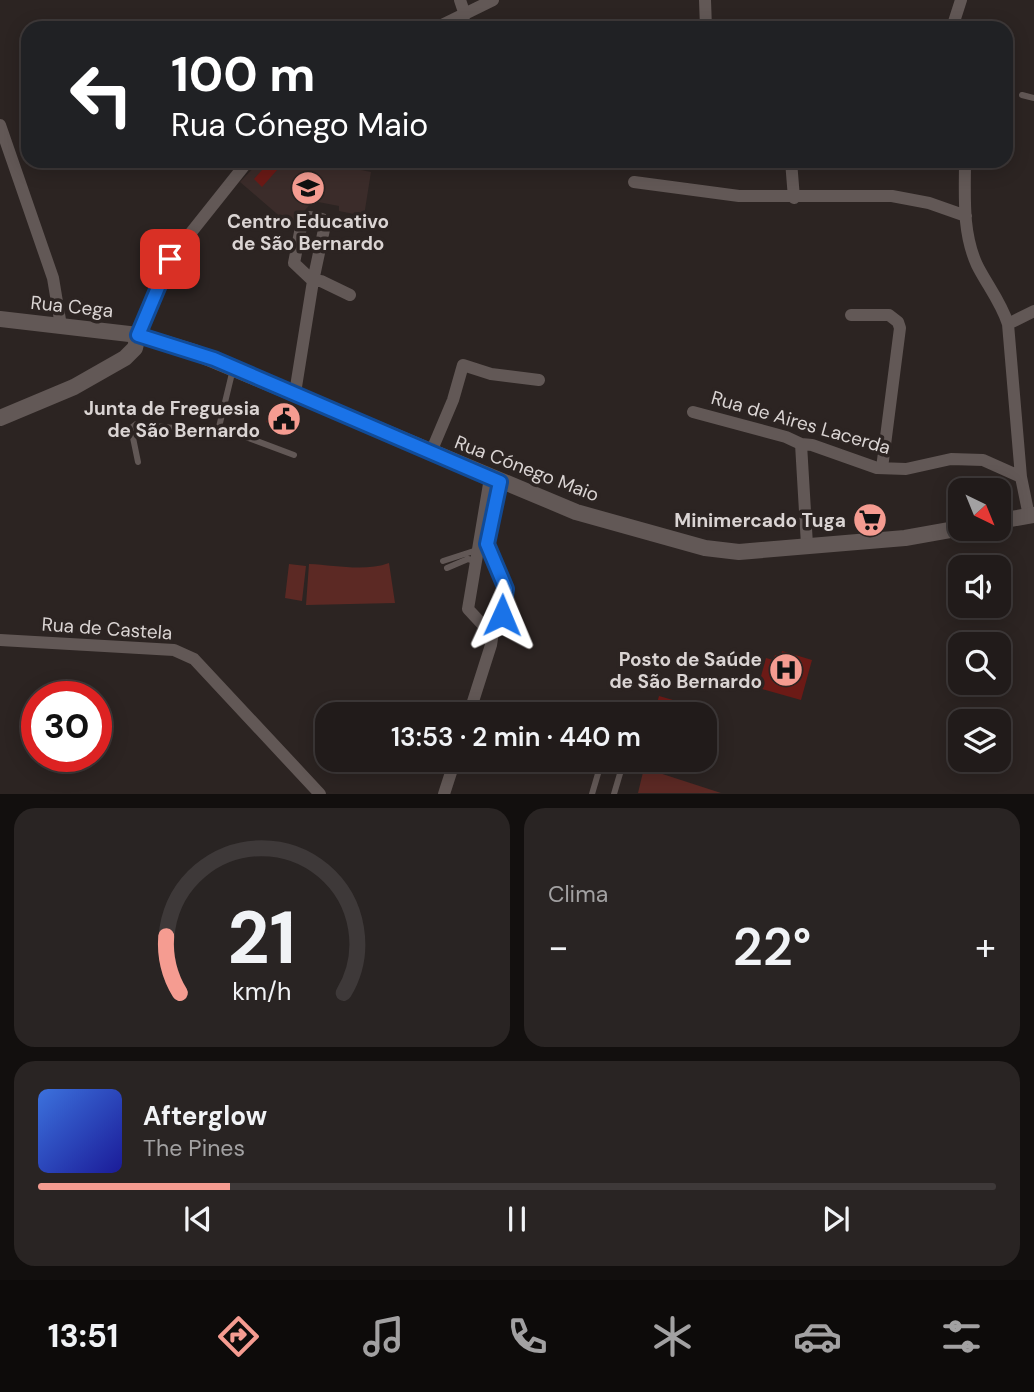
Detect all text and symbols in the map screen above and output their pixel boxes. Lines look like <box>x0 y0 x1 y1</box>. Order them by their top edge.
text: 100 m <box>171 42 315 106</box>
icon: left <box>56 49 147 140</box>
text: Rua Cónego Maio <box>171 104 428 146</box>
school or university icon: Centro Educativo de São Bernardo <box>289 169 327 207</box>
place label: Centro Educativo de São Bernardo <box>227 209 389 256</box>
pin <box>140 229 200 289</box>
icon: arrive <box>151 240 189 278</box>
street label: Rua Cega <box>29 290 114 323</box>
street label: Rua de Aires Lacerda <box>708 385 893 460</box>
place label: Junta de Freguesia de São Bernardo <box>84 396 260 443</box>
public building icon: Junta de Freguesia de São Bernardo <box>265 400 303 438</box>
street label: Rua Cónego Maio <box>451 429 603 508</box>
north arrow <box>948 478 1012 541</box>
map controls <box>948 478 1011 772</box>
supermarket icon: Minimercado Tuga <box>851 501 889 539</box>
place label: Minimercado Tuga <box>674 508 846 533</box>
button: sound <box>948 555 1011 618</box>
position arrow <box>465 578 539 652</box>
street label: Rua de Castela <box>41 611 173 646</box>
button: search <box>948 632 1011 695</box>
place label: Posto de Saúde de São Bernardo <box>609 647 762 694</box>
hospital icon: Posto de Saúde de São Bernardo <box>767 651 805 689</box>
speed limit sign: 30 <box>21 681 112 772</box>
button: layers <box>948 709 1011 772</box>
text: 13:53 · 2 min · 440 m <box>391 720 641 754</box>
text: Clima <box>548 879 608 909</box>
text: 21 <box>228 892 296 987</box>
text: 22° <box>733 913 811 981</box>
text: − <box>548 922 569 972</box>
text: + <box>975 922 996 972</box>
text: km/h <box>232 975 292 1008</box>
text: Afterglow <box>143 1099 267 1133</box>
text: The Pines <box>143 1133 245 1163</box>
icon: previous <box>179 1200 217 1238</box>
icon: pause <box>498 1200 536 1238</box>
icon: next <box>817 1200 855 1238</box>
icon: directions <box>214 1312 263 1361</box>
icon: music <box>359 1312 408 1361</box>
icon: phone <box>503 1312 552 1361</box>
icon: climate <box>648 1312 697 1361</box>
icon: car <box>793 1312 842 1361</box>
icon: filters <box>937 1312 986 1361</box>
text: 13:51 <box>48 1315 118 1357</box>

